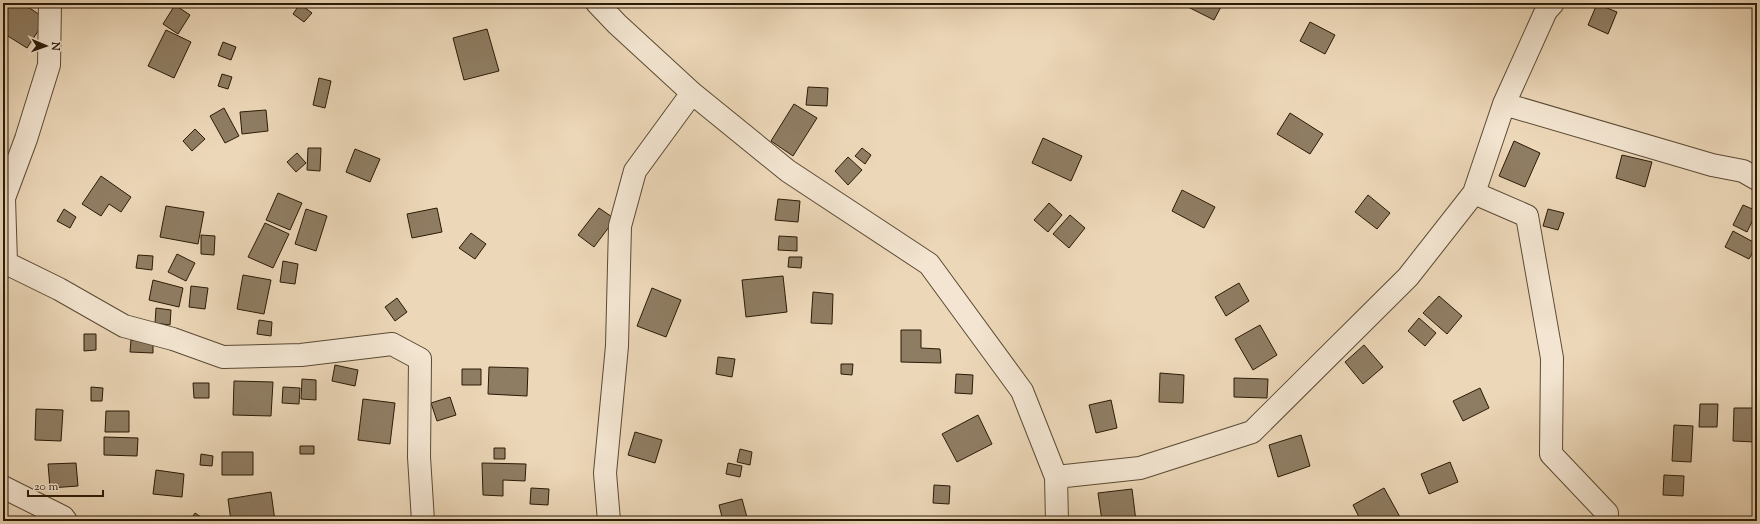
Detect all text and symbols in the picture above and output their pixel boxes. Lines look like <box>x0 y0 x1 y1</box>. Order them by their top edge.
north arrow <box>26 26 66 66</box>
text: N <box>47 41 63 51</box>
scale bar <box>28 472 103 498</box>
text: 20 m <box>34 478 59 496</box>

